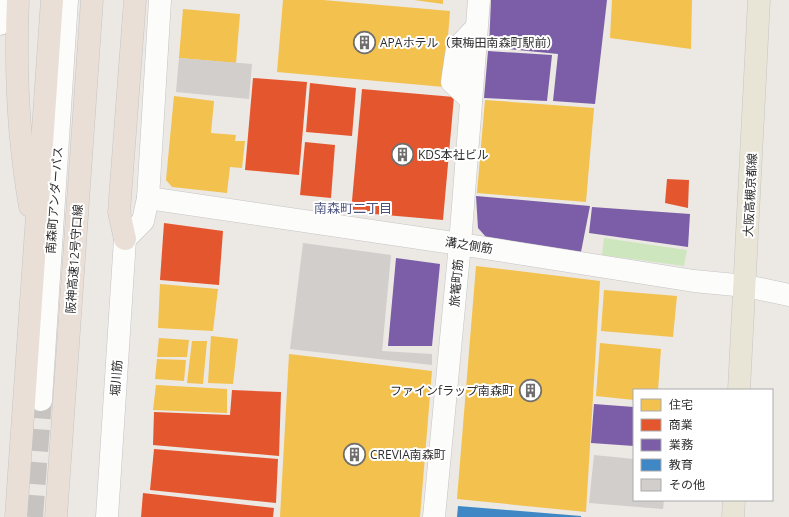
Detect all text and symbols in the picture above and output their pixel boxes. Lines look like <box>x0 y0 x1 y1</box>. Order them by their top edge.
building icon: APAホテル（東梅田南森町駅前） <box>351 29 377 55</box>
place label: APAホテル（東梅田南森町駅前） <box>380 34 558 51</box>
building icon: KDS本社ビル <box>389 141 415 167</box>
street label: 南森町アンダーパス <box>42 146 66 254</box>
place label: KDS本社ビル <box>418 146 489 163</box>
street label: 大阪高槻京都線 <box>739 153 761 237</box>
district label: 南森町二丁目 <box>314 199 392 217</box>
street label: 阪神高速12号守口線 <box>62 204 86 314</box>
street label: 溝之側筋 <box>444 233 494 257</box>
street label: 旅篭町筋 <box>445 258 467 308</box>
street label: 堀川筋 <box>106 359 126 397</box>
building icon: ファインfラップ南森町 <box>517 377 543 403</box>
place label: ファインfラップ南森町 <box>390 382 514 399</box>
legend <box>633 389 773 501</box>
text: 住宅 <box>669 396 693 413</box>
text: 商業 <box>669 416 693 433</box>
text: 業務 <box>669 436 693 453</box>
building icon: CREVIA南森町 <box>342 441 368 467</box>
place label: CREVIA南森町 <box>370 446 446 463</box>
text: 教育 <box>669 456 693 473</box>
text: その他 <box>669 476 705 493</box>

